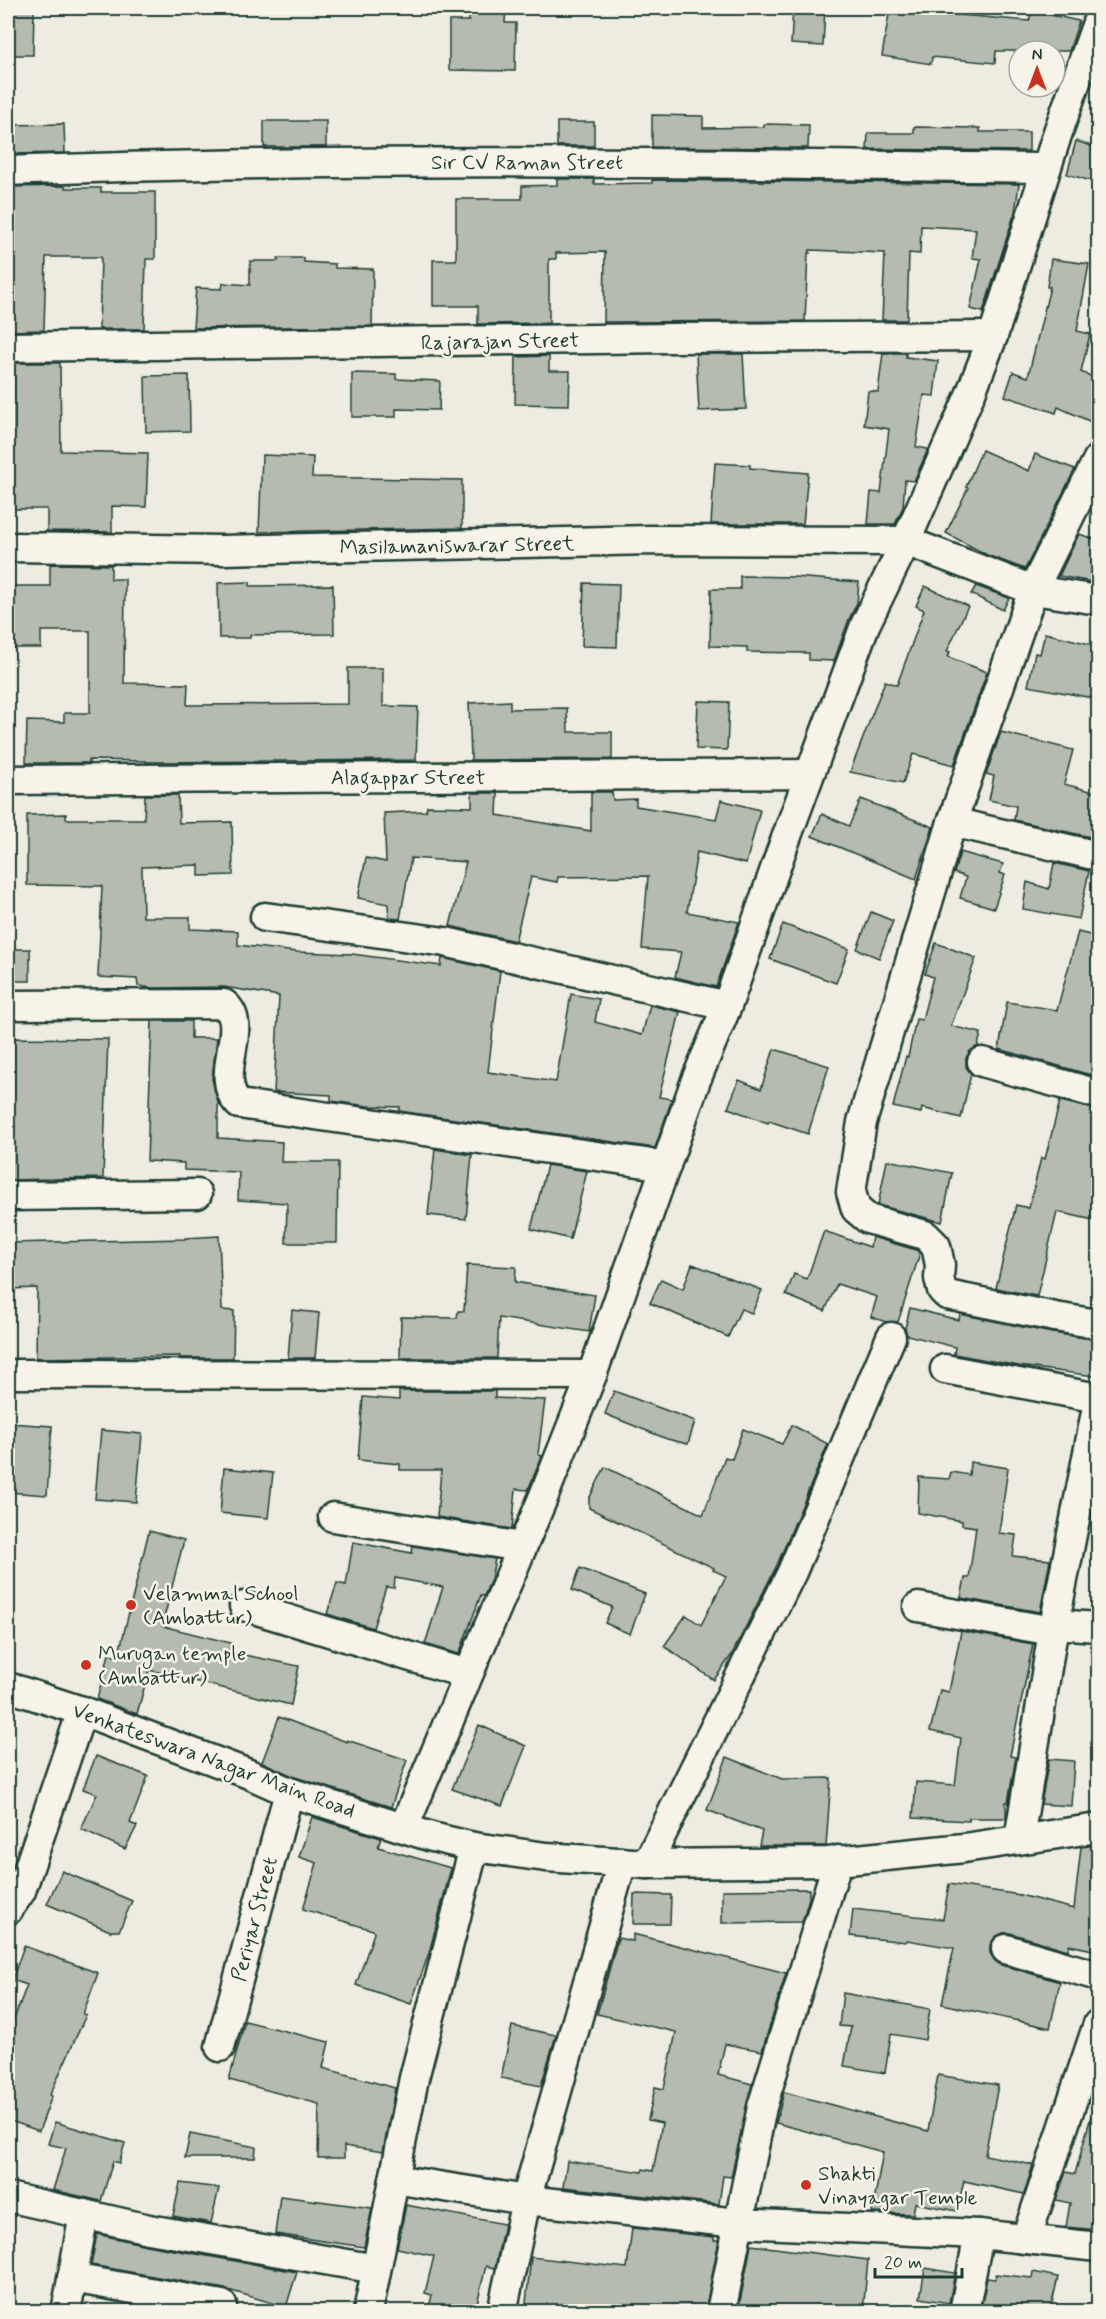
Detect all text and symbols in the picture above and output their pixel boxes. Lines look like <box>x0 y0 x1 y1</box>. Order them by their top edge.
north arrow <box>1007 39 1067 99</box>
text: N <box>1032 45 1042 66</box>
street label: Sir CV Raman Street <box>431 149 623 177</box>
street label: Rajarajan Street <box>421 327 580 357</box>
street label: Masilamaniswarar Street <box>339 530 575 562</box>
street label: Alagappar Street <box>331 764 485 794</box>
place label: Velammal School (Ambattur) <box>143 1580 298 1632</box>
marker: Velammal School (Ambattur) <box>124 1598 138 1612</box>
place label: Murugan temple (Ambattur) <box>98 1640 246 1692</box>
marker: Murugan temple (Ambattur) <box>79 1658 93 1672</box>
street label: Venkateswara Nagar Main Road <box>68 1697 359 1826</box>
street label: Periyar Street <box>225 1854 285 1985</box>
place label: Shakti Vinayagar Temple <box>818 2160 978 2212</box>
marker: Shakti Vinayagar Temple <box>799 2178 813 2192</box>
scale bar <box>875 2241 962 2279</box>
text: 20 m <box>884 2251 922 2275</box>

